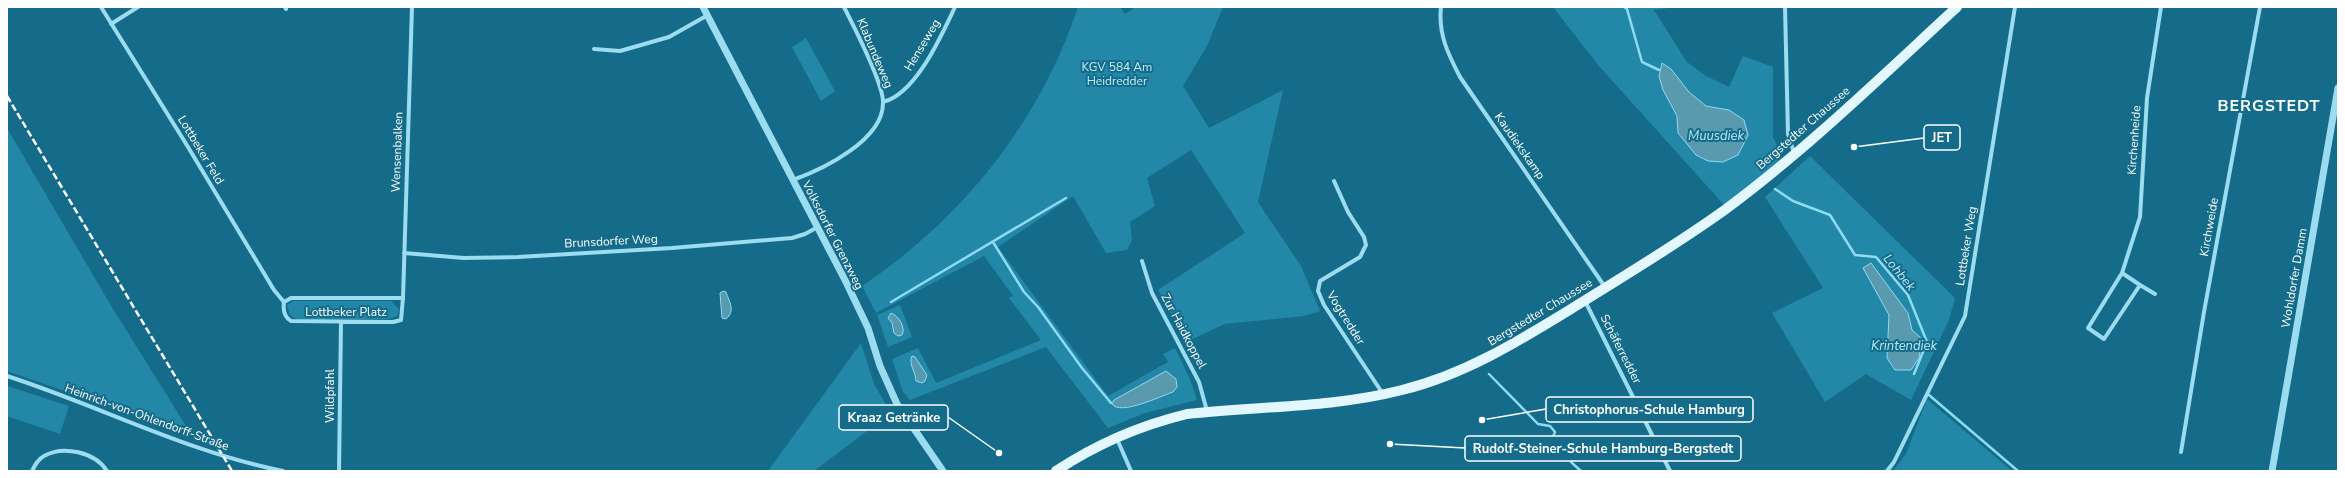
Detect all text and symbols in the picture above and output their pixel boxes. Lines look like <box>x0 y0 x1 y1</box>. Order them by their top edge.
street label: Klabundeweg <box>853 15 897 91</box>
street label: Henseweg <box>900 16 944 74</box>
park label: KGV 584 Am Heidredder <box>1082 59 1152 89</box>
street label: Bergstedter Chaussee <box>1753 83 1853 173</box>
district label: BERGSTEDT <box>2217 95 2321 117</box>
street label: Kirchenheide <box>2124 105 2144 175</box>
street label: Kaudiekskamp <box>1491 109 1549 183</box>
street label: Wensenbalken <box>388 111 406 193</box>
street label: Lottbeker Feld <box>174 113 228 187</box>
callout: JET <box>1924 125 1960 150</box>
water label: Muusdiek <box>1688 127 1744 145</box>
text: JET <box>1931 129 1953 147</box>
street label: Volksdorfer Grenzweg <box>798 177 867 292</box>
street label: Kirchweide <box>2196 196 2222 258</box>
street label: Lottbeker Weg <box>1952 205 1980 287</box>
street label: Wohldorfer Damm <box>2277 227 2311 329</box>
street label: Brunsdorfer Weg <box>564 231 658 251</box>
water label: Lohbek <box>1879 250 1920 295</box>
street label: Bergstedter Chaussee <box>1485 274 1595 350</box>
street label: Vogtredder <box>1323 287 1369 349</box>
street label: Zur Haidkoppel <box>1158 291 1211 372</box>
street label: Lottbeker Platz <box>305 304 387 320</box>
street label: Schäferredder <box>1597 312 1646 387</box>
water label: Krintendiek <box>1871 337 1937 355</box>
street label: Wildpfahl <box>322 369 338 423</box>
street label: Heinrich-von-Ohlendorff-Straße <box>63 380 231 454</box>
callout: Christophorus-Schule Hamburg <box>1546 397 1753 422</box>
text: Christophorus-Schule Hamburg <box>1553 401 1745 419</box>
callout: Kraaz Getränke <box>839 405 948 430</box>
text: Kraaz Getränke <box>848 409 940 427</box>
callout: Rudolf-Steiner-Schule Hamburg-Bergstedt <box>1465 436 1741 461</box>
text: Rudolf-Steiner-Schule Hamburg-Bergstedt <box>1473 440 1734 458</box>

